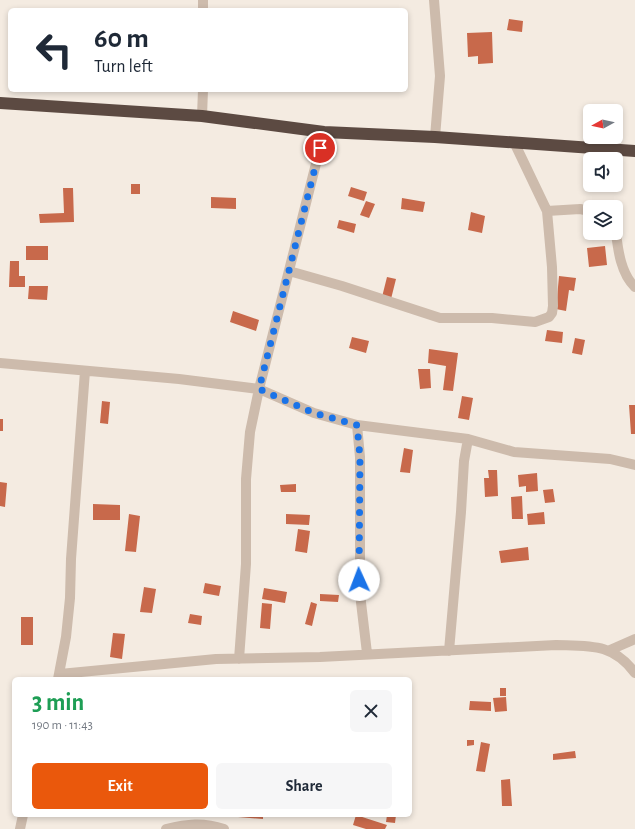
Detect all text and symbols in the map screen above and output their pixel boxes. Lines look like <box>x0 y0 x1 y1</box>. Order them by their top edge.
icon: left <box>28 24 80 76</box>
text: 60 m <box>94 25 149 53</box>
text: Turn left <box>94 58 153 76</box>
north arrow <box>583 104 623 144</box>
map controls <box>583 104 623 240</box>
pin <box>303 131 337 165</box>
icon: arrive <box>309 137 331 159</box>
button: sound <box>583 152 623 192</box>
button: layers <box>583 200 623 240</box>
position arrow <box>338 559 380 601</box>
button: close <box>350 690 392 732</box>
text: 3 min <box>32 691 84 715</box>
text: 190 m · 11:43 <box>32 719 93 732</box>
button: Exit <box>32 763 208 809</box>
button: Share <box>216 763 392 809</box>

